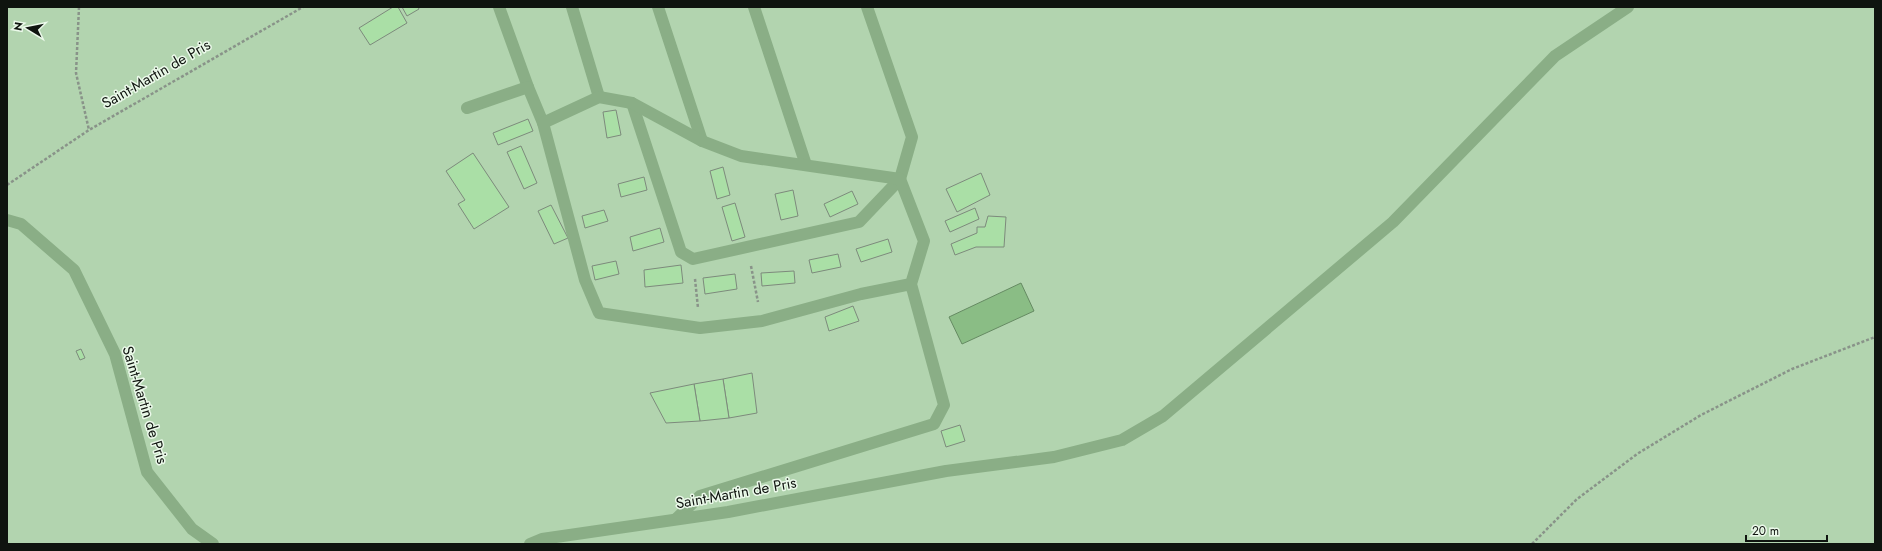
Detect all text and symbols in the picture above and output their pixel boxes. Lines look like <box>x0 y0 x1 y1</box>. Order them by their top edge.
north arrow <box>8 8 48 48</box>
text: N <box>10 21 27 32</box>
street label: Saint-Martin de Pris <box>98 34 214 114</box>
street label: Saint-Martin de Pris <box>117 343 173 467</box>
street label: Saint-Martin de Pris <box>674 472 798 514</box>
scale bar <box>1746 517 1827 543</box>
text: 20 m <box>1752 522 1779 540</box>

